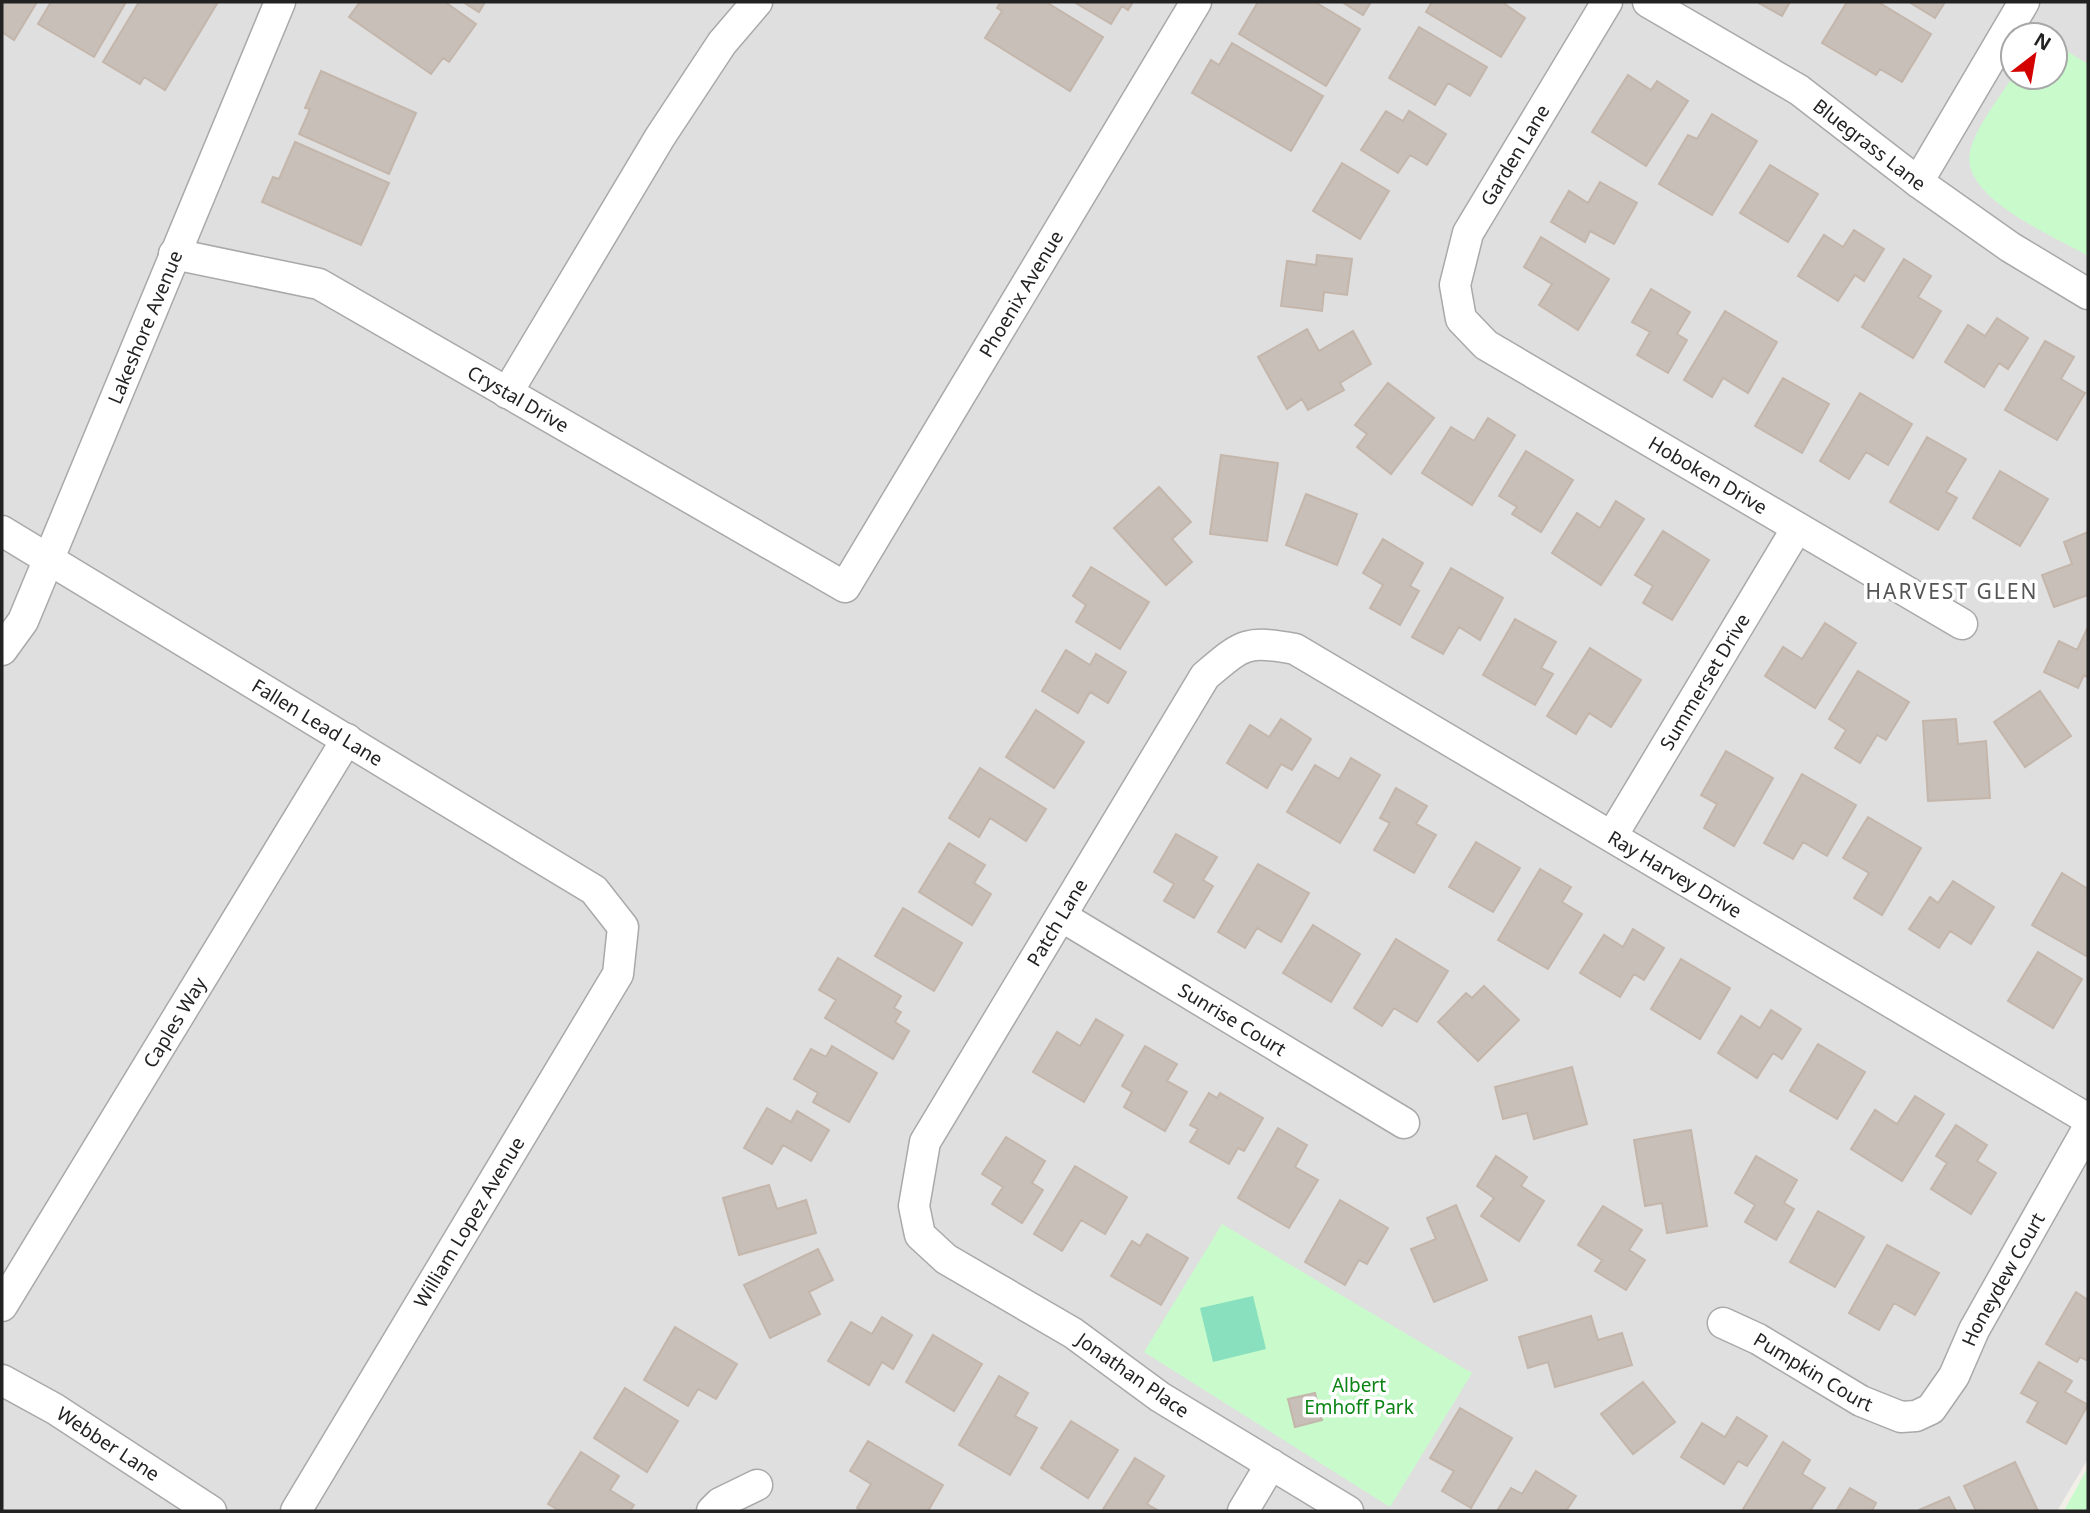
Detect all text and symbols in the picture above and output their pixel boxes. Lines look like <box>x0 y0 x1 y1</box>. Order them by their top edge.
north arrow <box>1999 21 2069 91</box>
text: N <box>2029 26 2056 57</box>
street label: Bluegrass Lane <box>1808 93 1931 197</box>
street label: Garden Lane <box>1474 99 1556 211</box>
street label: Phoenix Avenue <box>973 225 1069 362</box>
street label: Lakeshore Avenue <box>102 247 188 408</box>
street label: Crystal Drive <box>463 359 574 438</box>
street label: Hoboken Drive <box>1644 430 1772 520</box>
district label: HARVEST GLEN <box>1866 577 2038 605</box>
street label: Summerset Drive <box>1654 609 1756 755</box>
street label: Fallen Lead Lane <box>247 673 388 772</box>
street label: Ray Harvey Drive <box>1603 824 1747 924</box>
street label: Patch Lane <box>1021 874 1093 971</box>
street label: Caples Way <box>137 972 212 1073</box>
street label: Sunrise Court <box>1174 977 1291 1062</box>
street label: William Lopez Avenue <box>408 1132 530 1312</box>
street label: Honeydew Court <box>1956 1208 2051 1350</box>
street label: Jonathan Place <box>1070 1325 1194 1423</box>
street label: Pumpkin Court <box>1749 1326 1877 1417</box>
park label: Albert Emhoff Park <box>1304 1372 1414 1420</box>
street label: Webber Lane <box>52 1401 165 1487</box>

